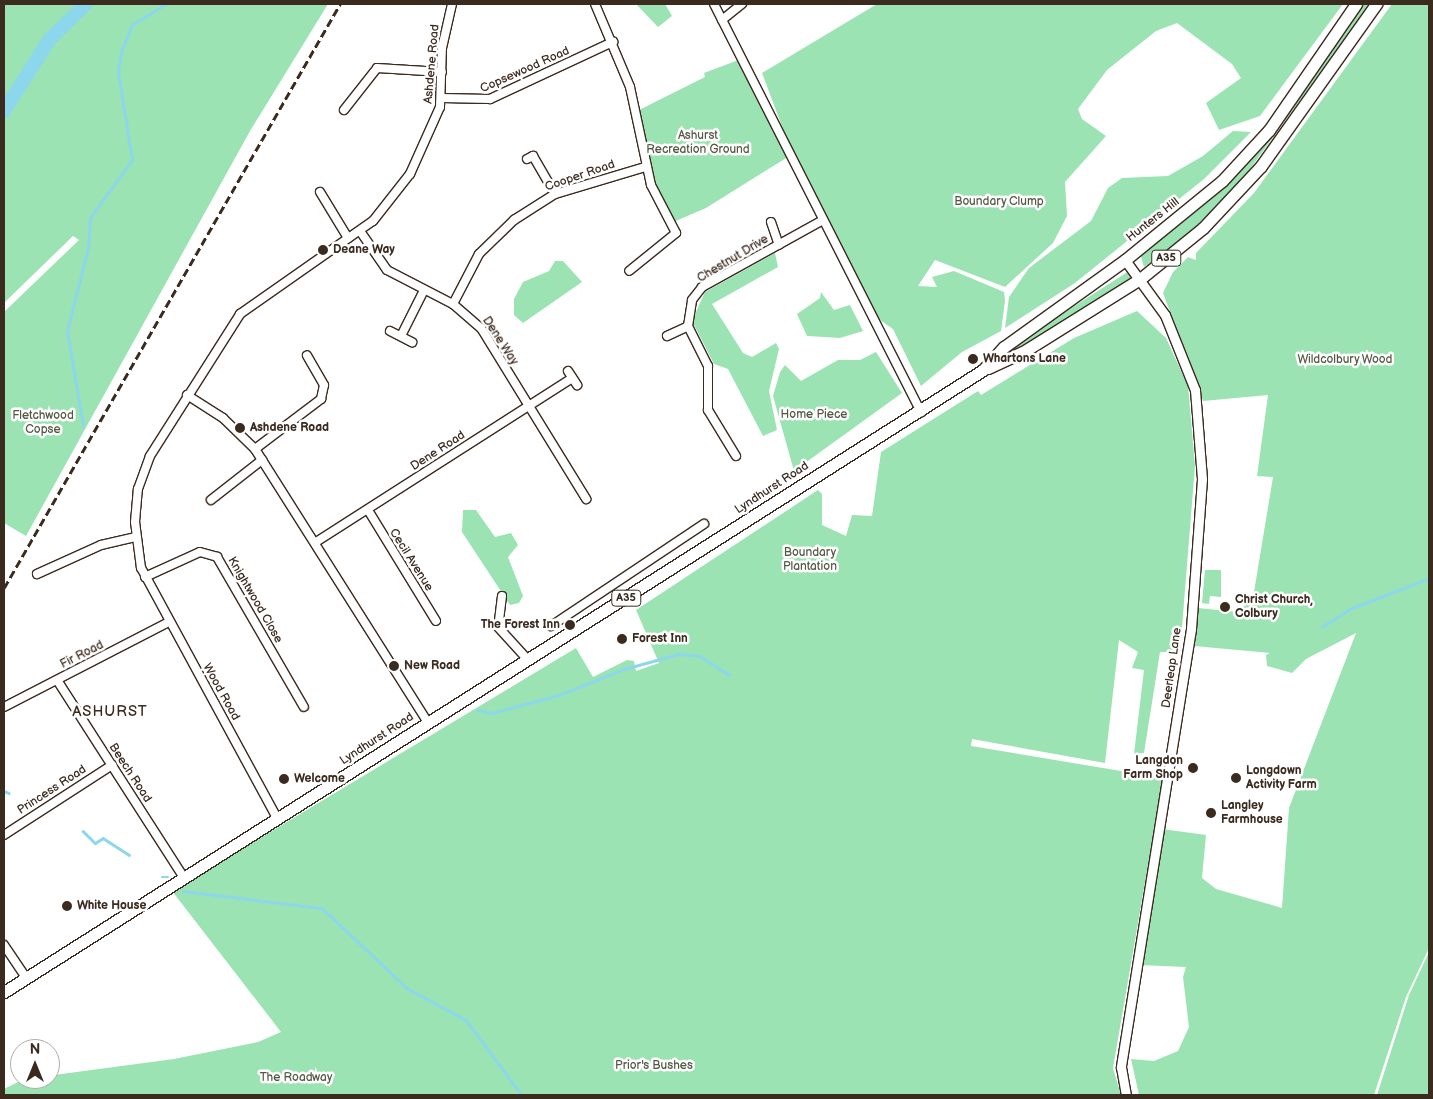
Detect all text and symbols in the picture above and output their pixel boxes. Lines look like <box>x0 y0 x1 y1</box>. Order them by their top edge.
street label: Ashdene Road <box>421 24 443 104</box>
street label: Copsewood Road <box>478 44 572 96</box>
park label: Ashurst Recreation Ground <box>646 129 750 157</box>
street label: Cooper Road <box>543 157 617 195</box>
park label: Boundary Clump <box>954 195 1044 209</box>
street label: Hunters Hill <box>1124 195 1182 245</box>
street label: Chestnut Drive <box>695 232 771 286</box>
place label: Deane Way <box>333 243 395 257</box>
marker: Deane Way <box>317 244 329 256</box>
road number: A35 <box>1151 250 1181 266</box>
street label: Dene Way <box>479 314 521 368</box>
place label: Whartons Lane <box>983 352 1066 366</box>
marker: Whartons Lane <box>967 353 979 365</box>
park label: Wildcolbury Wood <box>1297 353 1393 367</box>
park label: Home Piece <box>781 408 847 422</box>
park label: Fletchwood Copse <box>12 409 74 437</box>
place label: Ashdene Road <box>250 421 329 435</box>
marker: Ashdene Road <box>234 422 246 434</box>
street label: Dene Road <box>408 428 468 474</box>
street label: Lyndhurst Road <box>732 459 812 517</box>
street label: Cecil Avenue <box>386 526 436 594</box>
park label: Boundary Plantation <box>783 546 837 574</box>
street label: Knightwood Close <box>224 554 286 646</box>
road number: A35 <box>611 590 641 606</box>
place label: Christ Church, Colbury <box>1235 593 1313 621</box>
marker: Christ Church, Colbury <box>1219 601 1231 613</box>
place label: The Forest Inn <box>481 618 560 632</box>
marker: The Forest Inn <box>564 619 576 631</box>
street label: Deerleap Lane <box>1159 627 1185 709</box>
place label: Forest Inn <box>632 632 688 646</box>
marker: Forest Inn <box>616 633 628 645</box>
street label: Fir Road <box>58 638 106 672</box>
place label: New Road <box>404 659 460 673</box>
marker: New Road <box>388 660 400 672</box>
street label: Wood Road <box>199 661 243 723</box>
district label: ASHURST <box>71 703 149 721</box>
street label: Lyndhurst Road <box>337 710 417 768</box>
street label: Beech Road <box>106 741 154 805</box>
place label: Langdon Farm Shop <box>1123 754 1183 782</box>
street label: Princess Road <box>15 762 89 818</box>
marker: Langdon Farm Shop <box>1187 762 1199 774</box>
place label: Longdown Activity Farm <box>1246 764 1317 792</box>
place label: Welcome <box>294 772 345 786</box>
marker: Longdown Activity Farm <box>1230 772 1242 784</box>
marker: Welcome <box>278 773 290 785</box>
place label: Langley Farmhouse <box>1221 799 1283 827</box>
marker: Langley Farmhouse <box>1205 807 1217 819</box>
place label: White House <box>77 899 146 913</box>
marker: White House <box>61 900 73 912</box>
north arrow <box>10 1039 60 1089</box>
text: N <box>30 1041 40 1058</box>
park label: Prior's Bushes <box>615 1059 693 1073</box>
park label: The Roadway <box>260 1071 332 1085</box>

